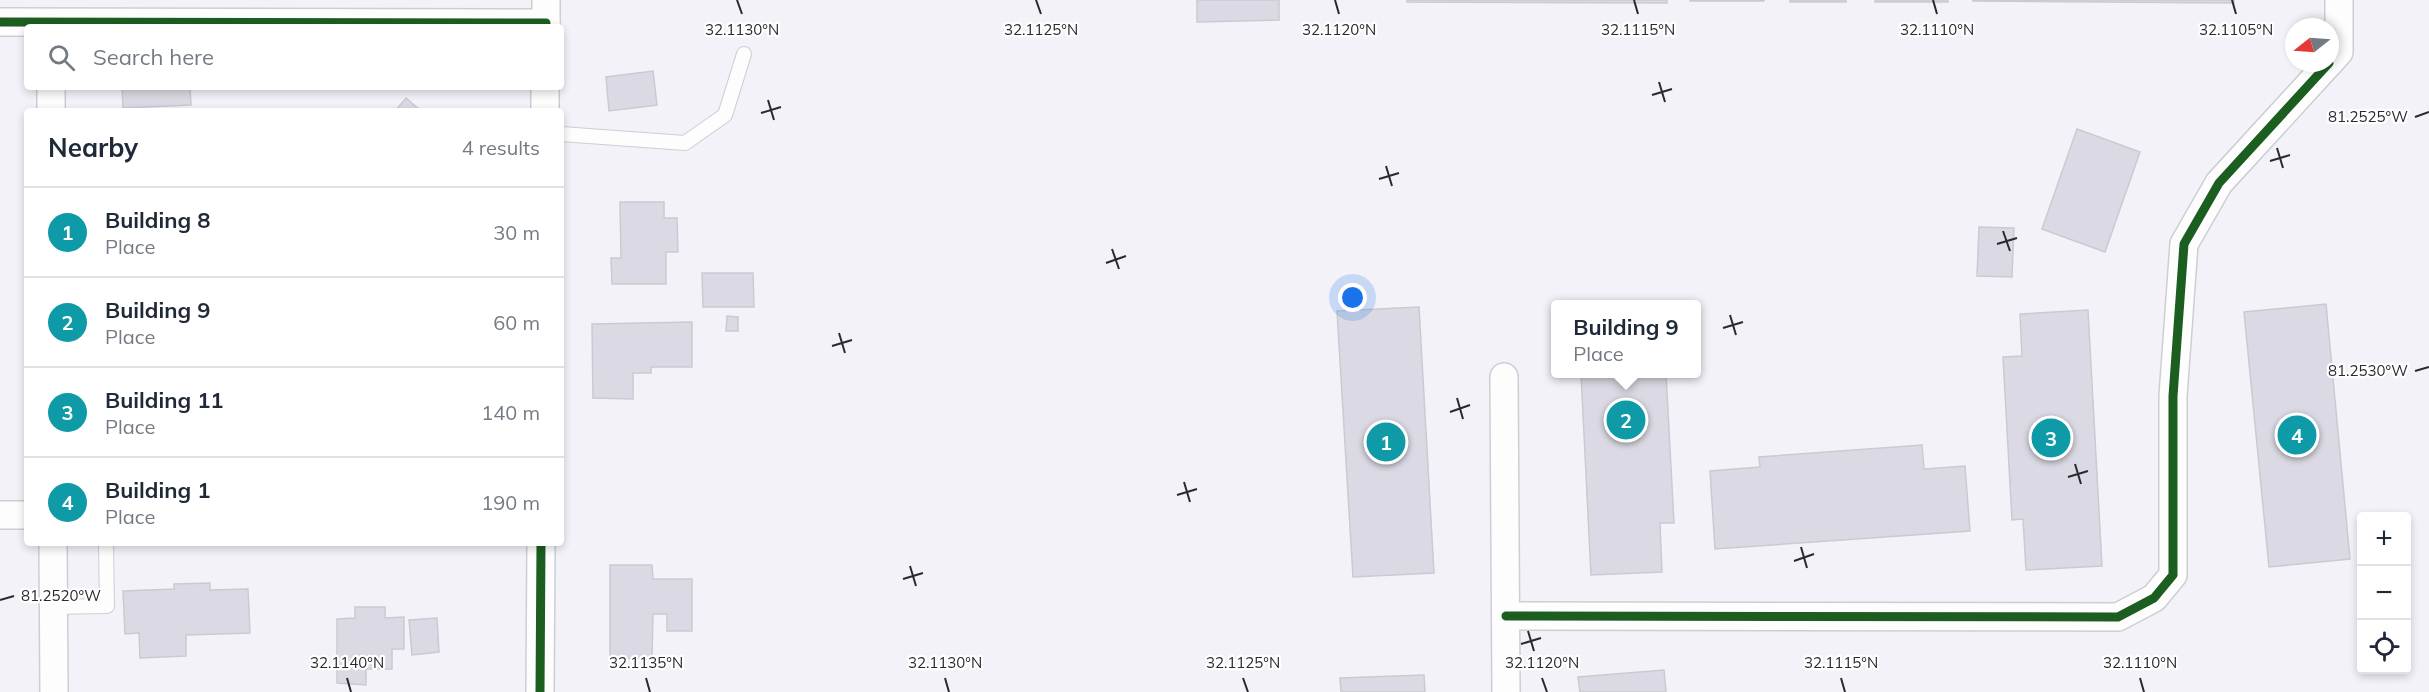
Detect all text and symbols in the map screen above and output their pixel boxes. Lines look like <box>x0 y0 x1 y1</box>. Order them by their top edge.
north arrow <box>2285 18 2339 72</box>
text: 32.1130°N <box>705 20 779 39</box>
text: 32.1125°N <box>1004 20 1078 39</box>
text: 32.1120°N <box>1302 20 1376 39</box>
text: 32.1115°N <box>1601 20 1675 39</box>
text: 32.1110°N <box>1900 20 1974 39</box>
text: 32.1105°N <box>2199 20 2273 39</box>
search box <box>24 24 564 90</box>
icon: search <box>45 41 78 74</box>
text: Search here <box>93 43 214 71</box>
text: 81.2525°W <box>2328 107 2408 126</box>
text: Nearby <box>48 131 138 164</box>
text: 4 results <box>462 135 540 160</box>
text: Building 8 <box>105 206 210 234</box>
text: 1 <box>62 220 74 245</box>
text: 30 m <box>493 220 540 245</box>
text: Place <box>105 234 155 259</box>
your location <box>1338 283 1367 312</box>
text: Building 9 <box>105 296 210 324</box>
popup <box>1551 300 1701 378</box>
text: 2 <box>62 310 74 335</box>
text: 60 m <box>493 310 540 335</box>
text: Building 9 <box>1573 313 1679 341</box>
text: Place <box>105 324 155 349</box>
text: Place <box>1573 341 1624 366</box>
text: 81.2530°W <box>2328 361 2408 380</box>
text: Building 11 <box>105 386 224 414</box>
pin: 2 <box>1606 398 1646 442</box>
text: 3 <box>62 400 74 425</box>
text: 140 m <box>481 400 540 425</box>
pin: 4 <box>2278 412 2316 458</box>
text: Place <box>105 414 155 439</box>
pin: 3 <box>2032 416 2070 460</box>
pin: 1 <box>1366 420 1406 464</box>
text: Building 1 <box>105 476 210 504</box>
text: 4 <box>62 490 74 515</box>
text: 190 m <box>481 490 540 515</box>
text: Place <box>105 504 155 529</box>
map controls <box>2357 512 2411 674</box>
button: + <box>2357 512 2411 566</box>
button: − <box>2357 566 2411 620</box>
text: 81.2520°W <box>21 586 101 605</box>
button: locate <box>2357 620 2411 674</box>
text: 32.1140°N <box>310 653 384 672</box>
text: 32.1135°N <box>609 653 683 672</box>
text: 32.1130°N <box>908 653 982 672</box>
text: 32.1125°N <box>1206 653 1280 672</box>
text: 32.1120°N <box>1505 653 1579 672</box>
text: 32.1115°N <box>1804 653 1878 672</box>
text: 32.1110°N <box>2103 653 2177 672</box>

